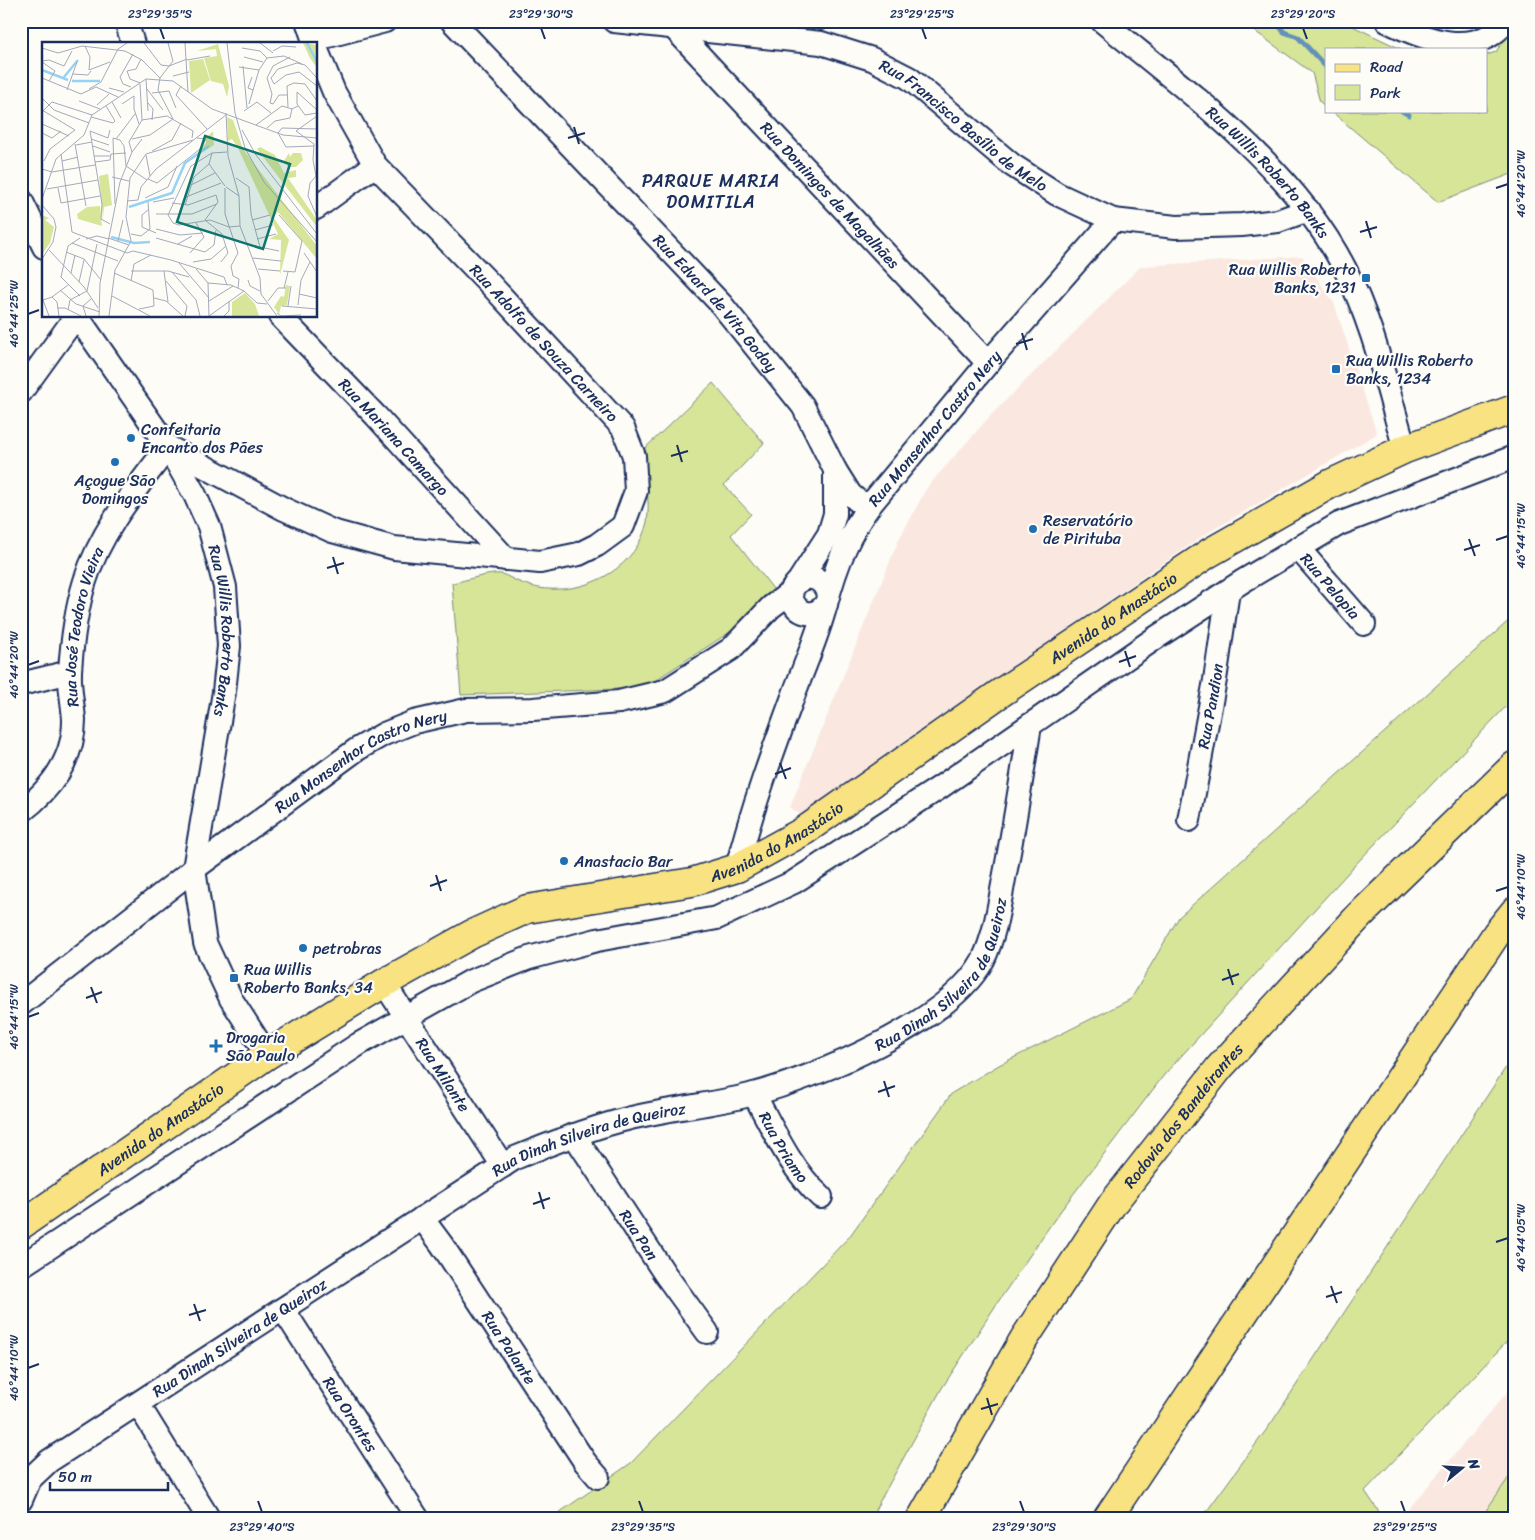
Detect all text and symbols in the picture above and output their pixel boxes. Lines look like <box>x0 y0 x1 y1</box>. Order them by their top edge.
text: 23°29'35"S <box>128 3 192 25</box>
text: 23°29'30"S <box>509 3 574 25</box>
text: 23°29'25"S <box>890 3 955 25</box>
text: 23°29'20"S <box>1271 3 1336 25</box>
inset map <box>42 42 318 318</box>
legend <box>1325 48 1488 112</box>
street label: Rua Francisco Basílio de Melo <box>874 51 1054 199</box>
text: Road <box>1370 54 1403 80</box>
text: Park <box>1370 80 1401 106</box>
street label: Rua Willis Roberto Banks <box>1199 98 1338 244</box>
street label: Rua Domingos de Magalhães <box>753 114 908 276</box>
text: 46°44'20"W <box>1510 149 1532 218</box>
district label: PARQUE MARIA DOMITILA <box>642 165 780 218</box>
street label: Rua Edvard de Vita Godoy <box>646 226 786 380</box>
place label: Rua Willis Roberto Banks, 1231 <box>1229 255 1356 302</box>
street label: Rua Adolfo de Souza Carneiro <box>462 257 626 429</box>
marker: Rua Willis Roberto Banks, 1231 <box>1360 272 1372 284</box>
text: 46°44'25"W <box>3 280 25 348</box>
street label: Rua Monsenhor Castro Nery <box>860 342 1009 513</box>
place label: Rua Willis Roberto Banks, 1234 <box>1346 346 1473 393</box>
marker: Rua Willis Roberto Banks, 1234 <box>1330 363 1342 375</box>
street label: Rua Mariana Camargo <box>331 370 457 503</box>
place label: Confeitaria Encanto dos Pães <box>141 415 264 462</box>
marker: Confeitaria Encanto dos Pães <box>125 432 137 444</box>
marker: Açogue São Domingos <box>109 456 121 468</box>
place label: Açogue São Domingos <box>73 466 156 513</box>
text: 46°44'15"W <box>1510 502 1532 569</box>
place label: Reservatório de Pirituba <box>1043 506 1133 553</box>
marker: Reservatório de Pirituba <box>1027 523 1039 535</box>
street label: Rua José Teodoro Vieira <box>55 540 112 709</box>
street label: Rua Willis Roberto Banks <box>200 541 244 719</box>
street label: Rua Pelopia <box>1293 546 1368 626</box>
street label: Avenida do Anastácio <box>1042 564 1183 672</box>
text: 46°44'20"W <box>3 630 25 699</box>
street label: Rua Pandion <box>1188 661 1232 751</box>
street label: Rua Monsenhor Castro Nery <box>268 700 451 820</box>
street label: Avenida do Anastácio <box>705 793 850 890</box>
place label: Anastacio Bar <box>573 847 674 876</box>
text: 46°44'10"W <box>1510 853 1532 920</box>
marker: Anastacio Bar <box>558 855 570 867</box>
street label: Rua Dinah Silveira de Queiroz <box>869 895 1015 1059</box>
place label: petrobras <box>312 934 382 963</box>
marker: petrobras <box>297 942 309 954</box>
place label: Rua Willis Roberto Banks, 34 <box>244 955 373 1002</box>
marker: Rua Willis Roberto Banks, 34 <box>228 972 240 984</box>
text: 46°44'15"W <box>3 983 25 1050</box>
place label: Drogaria São Paulo <box>226 1023 295 1070</box>
street label: Rua Milante <box>408 1031 479 1118</box>
street label: Rodovia dos Bandeirantes <box>1115 1035 1251 1195</box>
marker: Drogaria São Paulo <box>210 1040 222 1052</box>
street label: Avenida do Anastácio <box>89 1074 230 1184</box>
street label: Rua Dinah Silveira de Queiroz <box>485 1093 688 1184</box>
street label: Rua Priamo <box>751 1106 817 1189</box>
street label: Rua Pan <box>612 1203 667 1266</box>
text: 46°44'05"W <box>1510 1203 1532 1272</box>
street label: Rua Dinah Silveira de Queiroz <box>146 1269 333 1405</box>
street label: Rua Palante <box>474 1304 545 1390</box>
text: 46°44'10"W <box>3 1334 25 1401</box>
street label: Rua Orontes <box>315 1370 386 1459</box>
north arrow <box>1438 1442 1488 1492</box>
text: N <box>1460 1455 1487 1473</box>
scale bar <box>50 1460 168 1492</box>
text: 50 m <box>58 1464 93 1490</box>
text: 23°29'40"S <box>229 1516 295 1538</box>
text: 23°29'35"S <box>611 1516 675 1538</box>
text: 23°29'30"S <box>992 1516 1057 1538</box>
text: 23°29'25"S <box>1373 1516 1438 1538</box>

